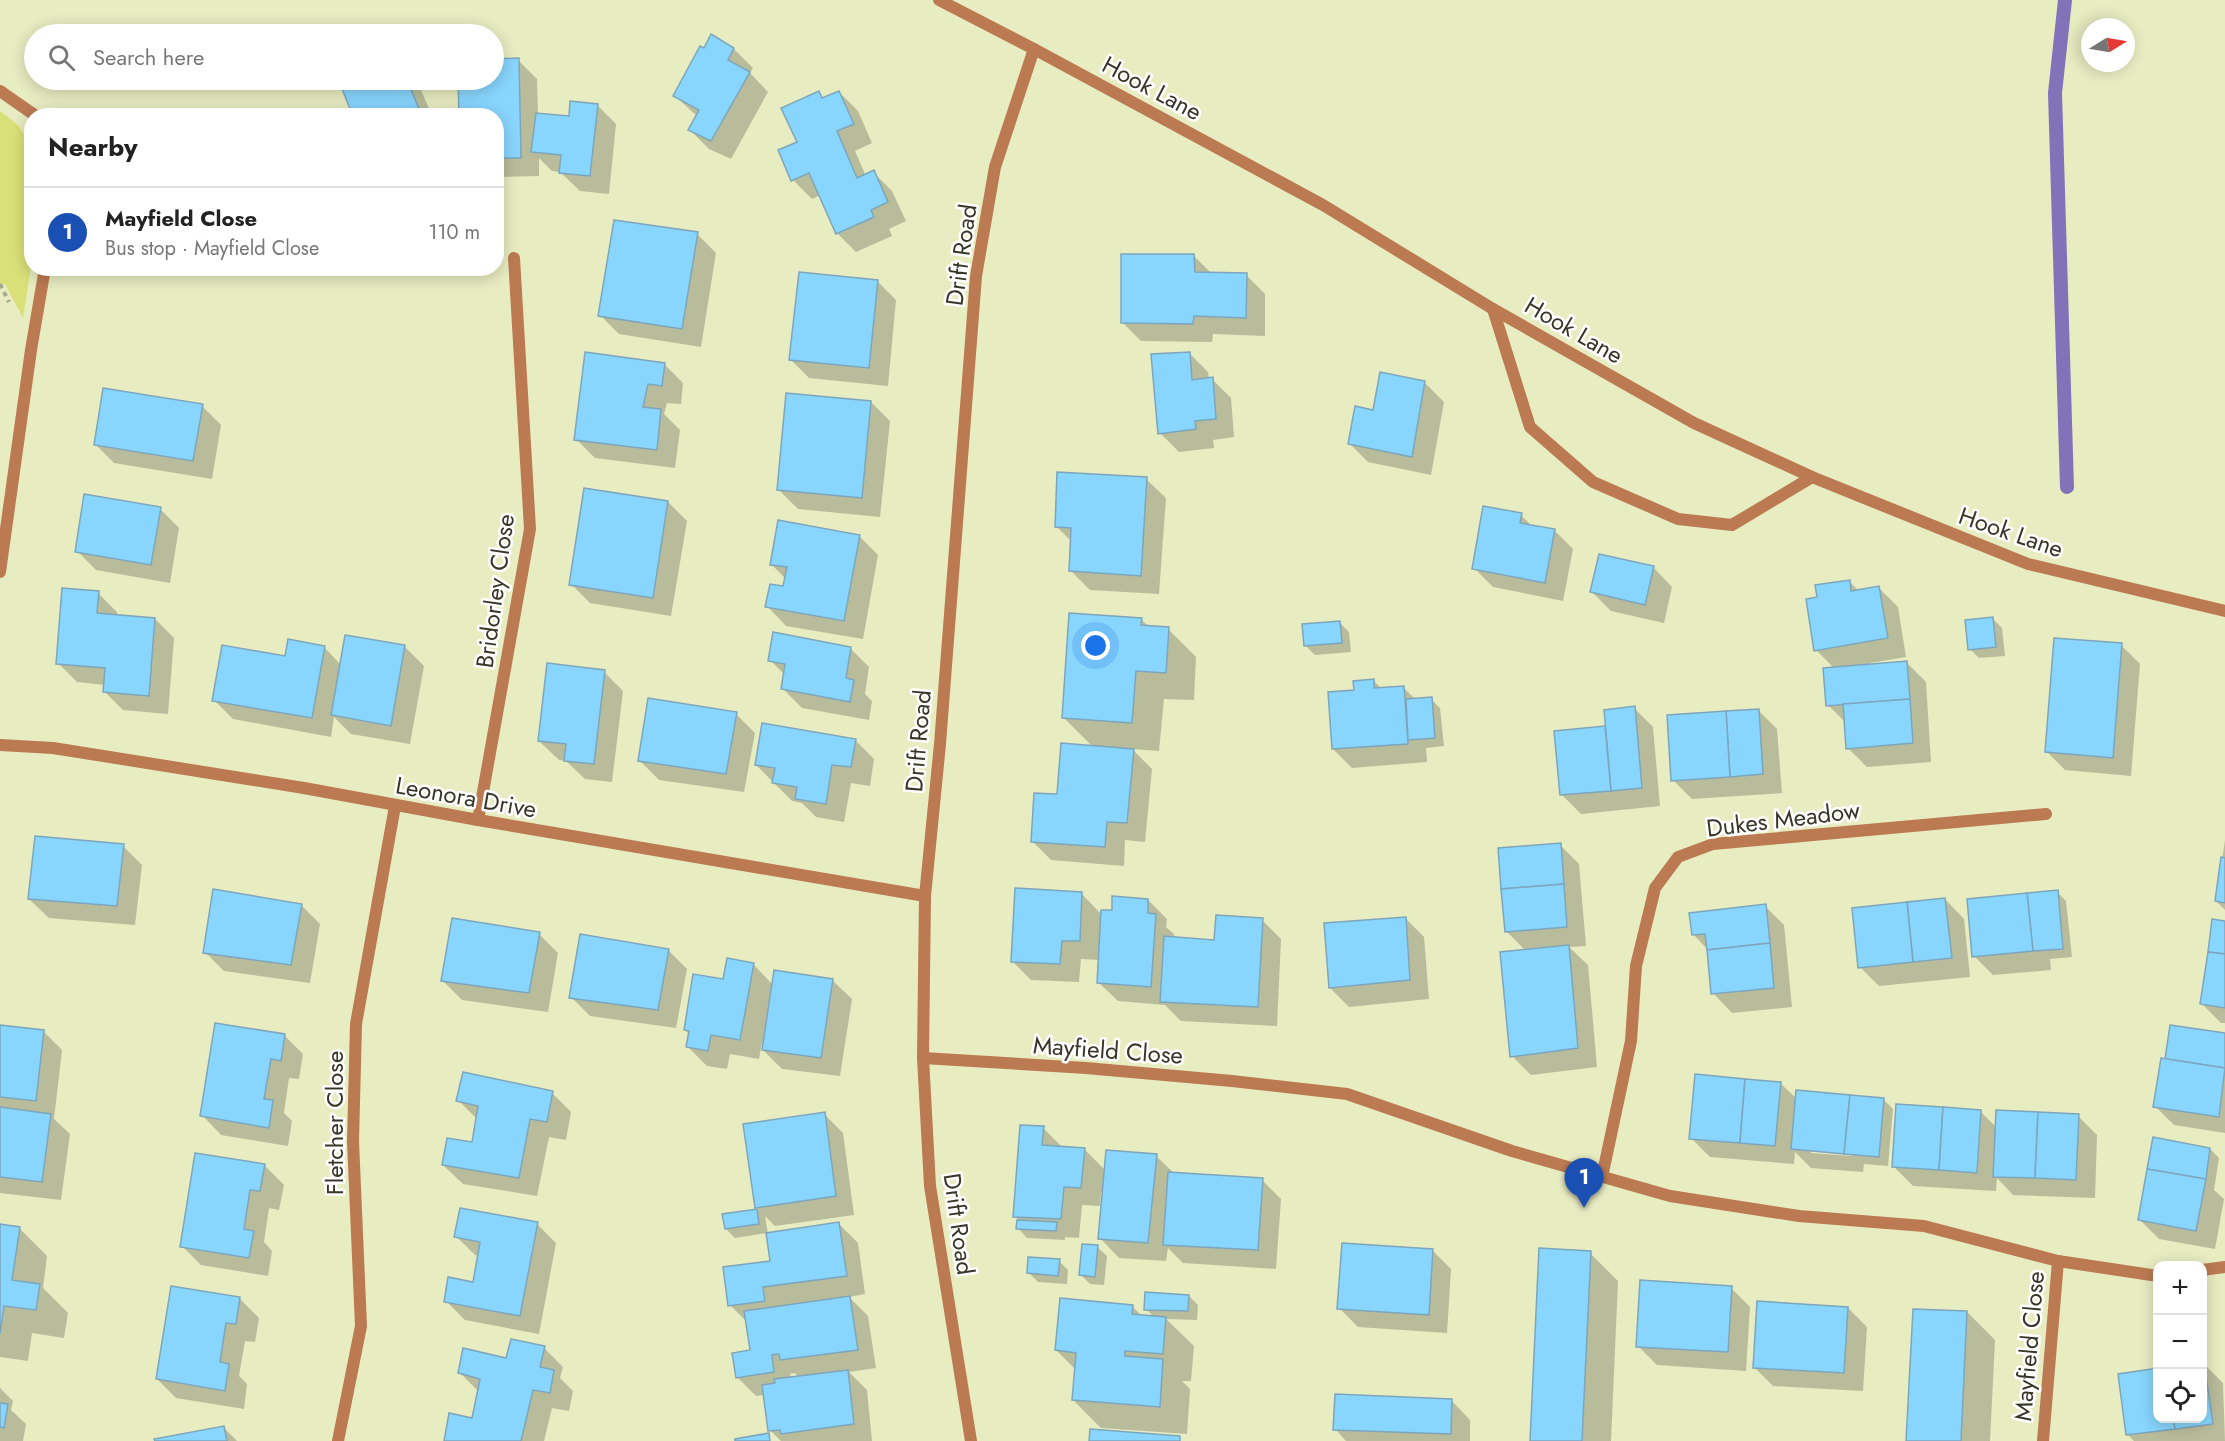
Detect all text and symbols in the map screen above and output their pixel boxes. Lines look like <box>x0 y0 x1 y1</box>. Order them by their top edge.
north arrow <box>2081 18 2135 72</box>
search box <box>24 24 504 90</box>
icon: search <box>45 41 78 74</box>
text: Search here <box>93 41 204 73</box>
street label: Hook Lane <box>1096 47 1208 129</box>
text: Nearby <box>48 128 137 166</box>
text: Mayfield Close <box>105 202 257 234</box>
street label: Drift Road <box>937 202 985 308</box>
text: 1 <box>62 218 73 247</box>
text: 110 m <box>428 218 480 247</box>
text: Bus stop · Mayfield Close <box>105 234 319 263</box>
street label: Hook Lane <box>1518 288 1630 372</box>
street label: Hook Lane <box>1954 498 2068 566</box>
street label: Bridorley Close <box>467 512 523 670</box>
your location <box>1081 631 1110 660</box>
street label: Drift Road <box>896 688 940 794</box>
street label: Leonora Drive <box>393 767 539 827</box>
street label: Dukes Meadow <box>1704 792 1862 846</box>
street label: Mayfield Close <box>1032 1027 1184 1073</box>
street label: Fletcher Close <box>317 1051 352 1195</box>
pin: 1 <box>1564 1158 1604 1208</box>
street label: Drift Road <box>935 1171 983 1277</box>
map controls <box>2153 1261 2207 1423</box>
button: + <box>2153 1261 2207 1315</box>
street label: Mayfield Close <box>2005 1270 2053 1422</box>
button: − <box>2153 1315 2207 1369</box>
button: locate <box>2153 1369 2207 1423</box>

